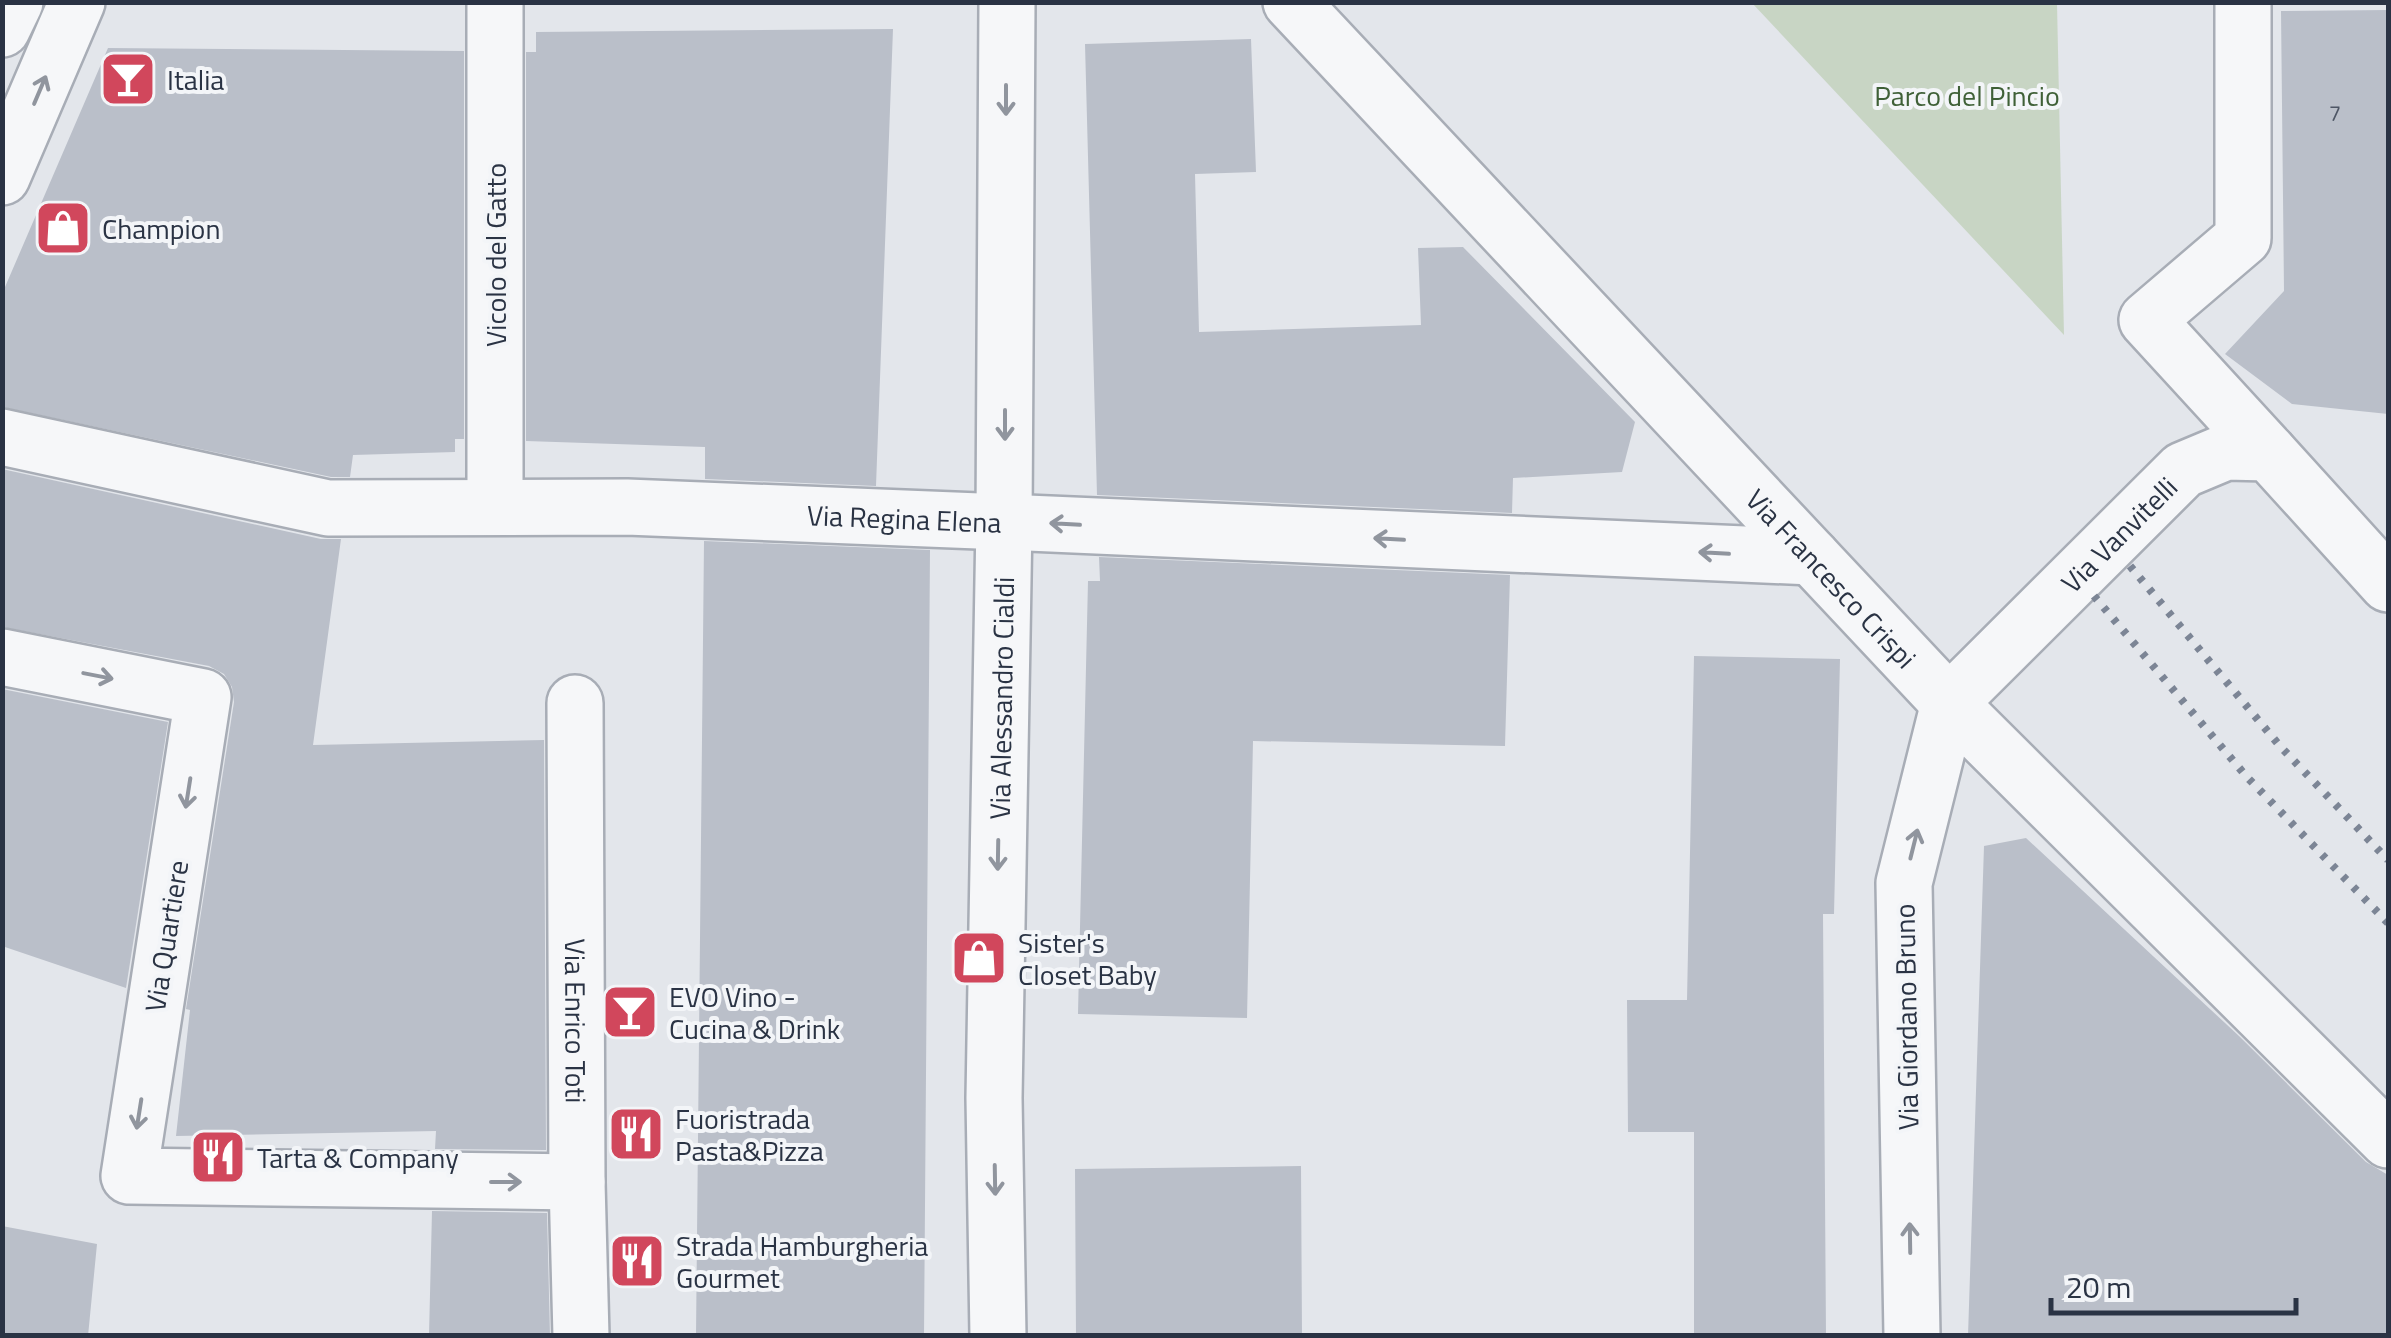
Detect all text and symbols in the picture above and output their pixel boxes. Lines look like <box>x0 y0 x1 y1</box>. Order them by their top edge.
bar icon: Italia <box>98 49 158 109</box>
place label: Italia <box>167 58 224 101</box>
park label: Parco del Pincio <box>1874 74 2060 117</box>
one-way arrow <box>32 75 50 105</box>
one-way arrow <box>996 82 1016 115</box>
house number: 7 <box>2329 96 2341 130</box>
street label: Vicolo del Gatto <box>474 163 517 347</box>
shop icon: Champion <box>33 198 93 258</box>
place label: Champion <box>102 207 220 250</box>
one-way arrow <box>996 408 1014 440</box>
street label: Via Vanvitelli <box>2050 466 2187 602</box>
street label: Via Francesco Crispi <box>1736 478 1927 678</box>
street label: Via Regina Elena <box>806 493 1002 543</box>
one-way arrow <box>1049 515 1081 534</box>
one-way arrow <box>1374 529 1406 548</box>
one-way arrow <box>1699 543 1731 562</box>
street label: Via Alessandro Cialdi <box>977 576 1025 820</box>
one-way arrow <box>81 667 113 686</box>
one-way arrow <box>178 776 197 809</box>
one-way arrow <box>1905 829 1924 860</box>
one-way arrow <box>989 838 1008 870</box>
street label: Via Quartiere <box>133 857 199 1015</box>
street label: Via Giordano Bruno <box>1883 903 1929 1131</box>
place label: Sister's Closet Baby <box>1018 921 1157 996</box>
shop icon: Sister's Closet Baby <box>949 928 1009 988</box>
street label: Via Enrico Toti <box>554 938 598 1104</box>
place label: EVO Vino - Cucina & Drink <box>669 975 840 1050</box>
bar icon: EVO Vino - Cucina & Drink <box>600 982 660 1042</box>
one-way arrow <box>129 1097 147 1130</box>
place label: Fuoristrada Pasta&Pizza <box>675 1097 824 1172</box>
restaurant icon: Fuoristrada Pasta&Pizza <box>606 1104 666 1164</box>
restaurant icon: Tarta & Company <box>188 1127 248 1187</box>
place label: Tarta & Company <box>257 1136 459 1179</box>
one-way arrow <box>986 1163 1005 1195</box>
one-way arrow <box>490 1172 522 1192</box>
one-way arrow <box>1900 1223 1920 1256</box>
place label: Strada Hamburgheria Gourmet <box>676 1224 928 1299</box>
restaurant icon: Strada Hamburgheria Gourmet <box>607 1231 667 1291</box>
scale bar <box>2051 1253 2296 1315</box>
text: 20 m <box>2066 1264 2131 1310</box>

